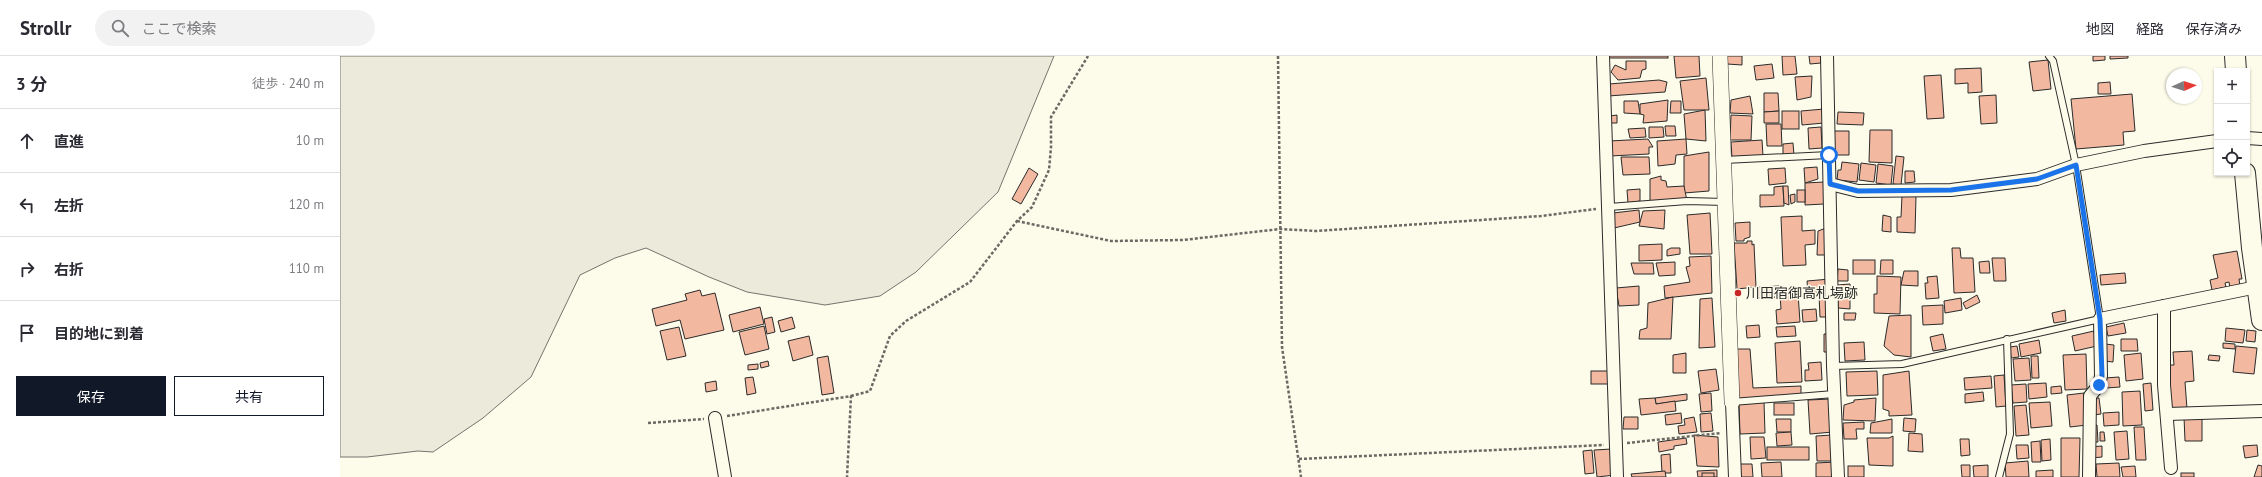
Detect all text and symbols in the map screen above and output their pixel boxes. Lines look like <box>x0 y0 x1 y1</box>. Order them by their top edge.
search box <box>95 10 375 46</box>
text: Strollr <box>20 16 71 40</box>
icon: search <box>109 17 131 39</box>
text: ここで検索 <box>141 19 216 38</box>
text: 地図 <box>2086 20 2114 38</box>
text: 経路 <box>2136 20 2164 38</box>
text: 保存済み <box>2186 20 2242 38</box>
north arrow <box>2166 68 2202 104</box>
map controls <box>2214 68 2250 176</box>
button: + <box>2214 68 2250 104</box>
text: 3 分 <box>16 73 47 95</box>
text: 徒歩 · 240 m <box>252 75 324 92</box>
button: − <box>2214 104 2250 140</box>
icon: ahead <box>16 130 38 152</box>
text: 直進 <box>54 132 84 151</box>
text: 10 m <box>296 132 324 149</box>
button: locate <box>2214 140 2250 176</box>
route start <box>1820 146 1838 164</box>
icon: left <box>16 194 38 216</box>
text: 左折 <box>54 196 84 215</box>
text: 120 m <box>289 196 324 213</box>
icon: right <box>16 258 38 280</box>
text: 右折 <box>54 260 84 279</box>
text: 110 m <box>289 260 324 277</box>
place label: 川田宿御高札場跡 <box>1746 284 1858 302</box>
marker: 川田宿御高札場跡 <box>1733 288 1743 298</box>
icon: arrive <box>16 322 38 344</box>
text: 目的地に到着 <box>54 324 144 343</box>
button: 保存 <box>16 376 166 416</box>
button: 共有 <box>174 376 324 416</box>
route end <box>2090 376 2108 394</box>

